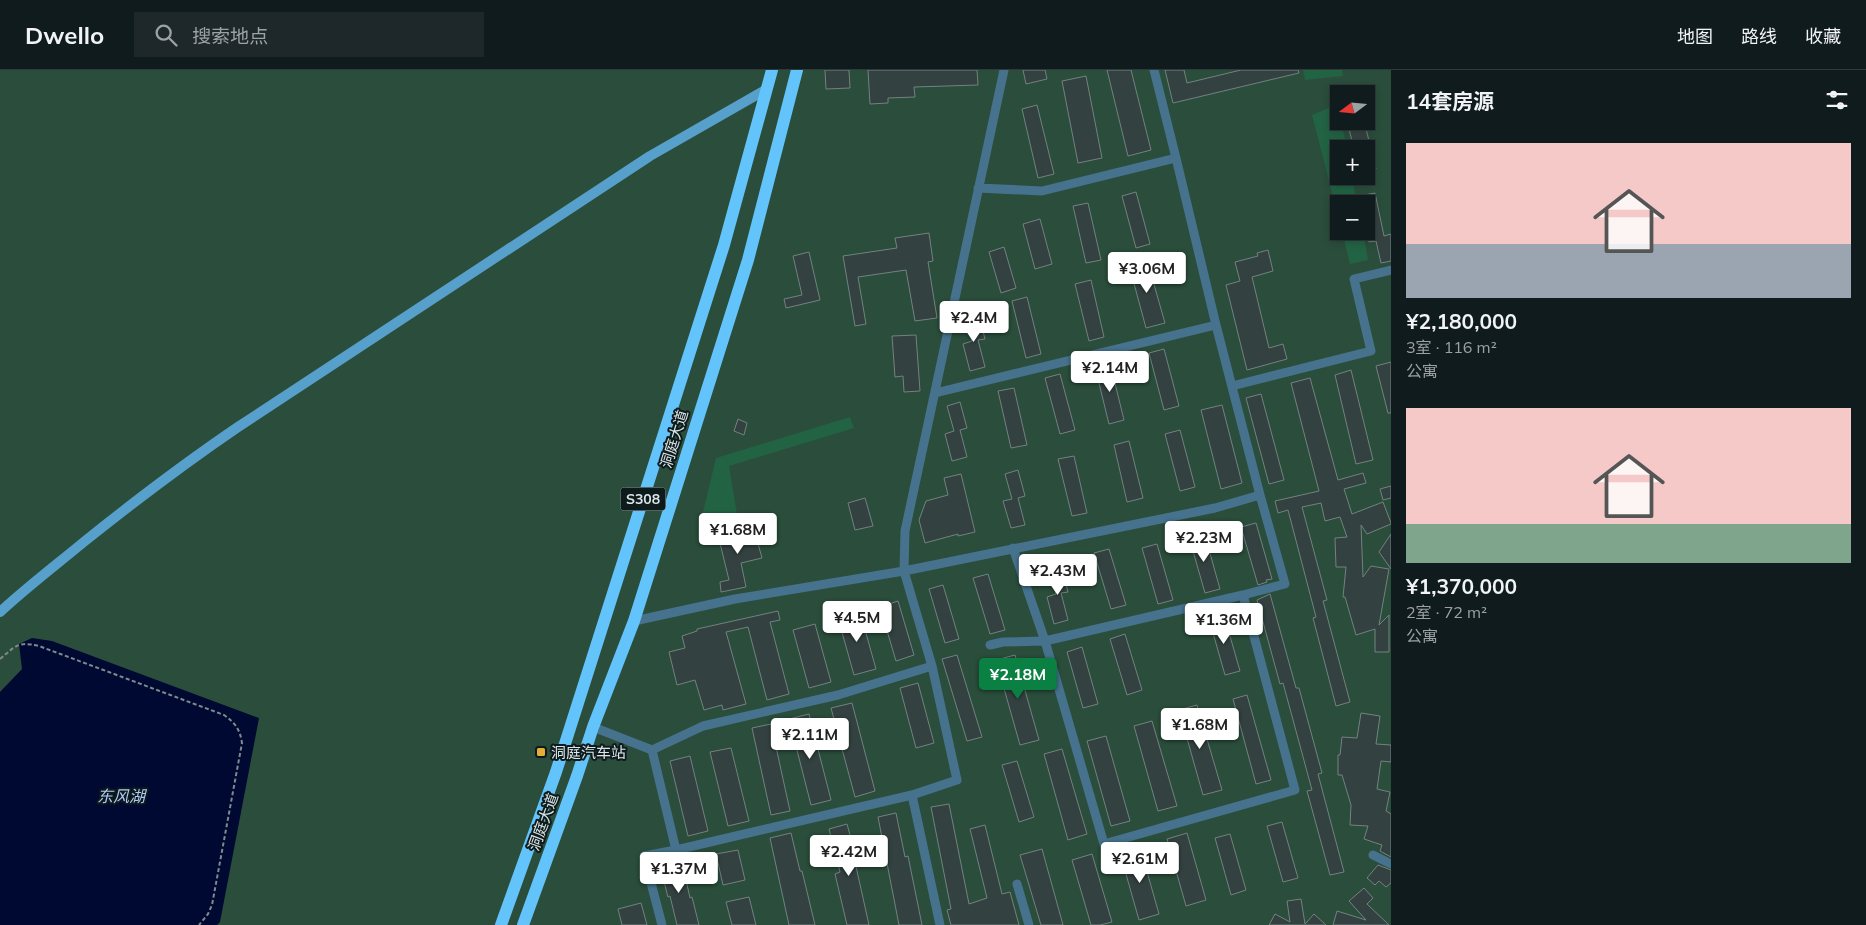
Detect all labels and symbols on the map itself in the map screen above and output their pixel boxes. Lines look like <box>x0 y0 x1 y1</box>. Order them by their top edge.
north arrow <box>1330 85 1375 130</box>
pin: ¥3.06M <box>1106 252 1188 294</box>
pin: ¥2.4M <box>939 300 1009 343</box>
pin: ¥2.14M <box>1069 350 1151 393</box>
street label: 洞庭大道 <box>656 408 692 470</box>
road number: S308 <box>620 488 666 510</box>
pin: ¥1.68M <box>697 512 779 555</box>
pin: ¥2.23M <box>1163 520 1245 563</box>
pin: ¥2.43M <box>1017 554 1099 596</box>
pin: ¥4.5M <box>822 600 892 643</box>
pin: ¥1.36M <box>1183 602 1265 645</box>
pin: ¥2.18M <box>977 658 1059 700</box>
pin: ¥1.68M <box>1159 708 1241 750</box>
pin: ¥2.11M <box>769 718 851 760</box>
place label: 洞庭汽车站 <box>551 743 626 762</box>
marker: 洞庭汽车站 <box>535 746 547 758</box>
water label: 东风湖 <box>97 786 148 806</box>
street label: 洞庭大道 <box>524 791 562 853</box>
pin: ¥2.42M <box>808 834 890 877</box>
pin: ¥2.61M <box>1099 842 1181 884</box>
pin: ¥1.37M <box>638 852 720 894</box>

